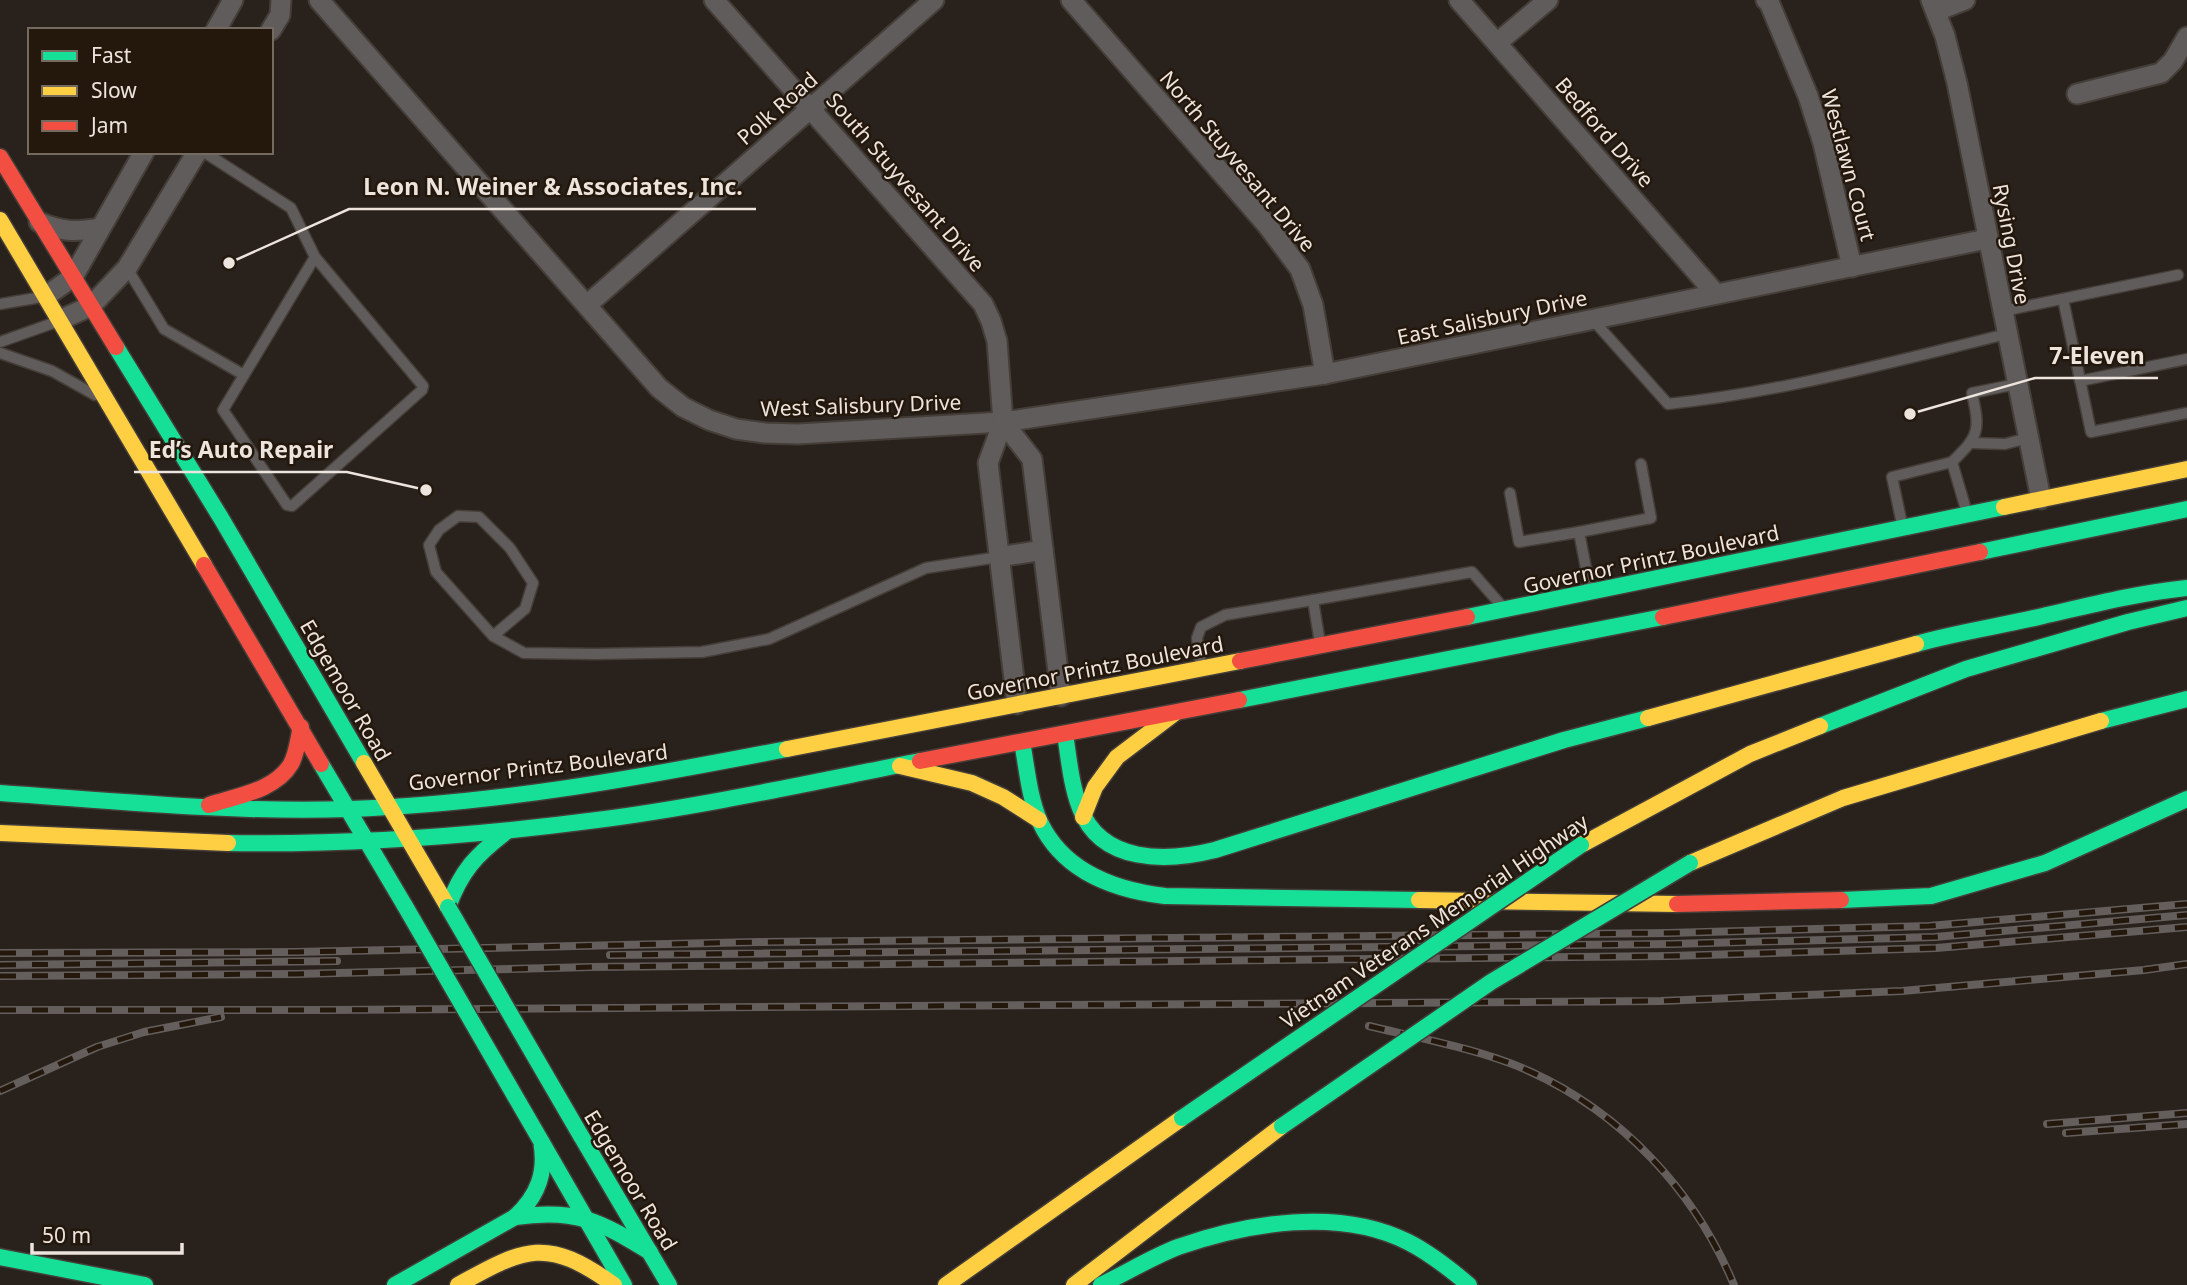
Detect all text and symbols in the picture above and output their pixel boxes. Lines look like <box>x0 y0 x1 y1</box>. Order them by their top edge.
legend <box>28 28 273 154</box>
text: Fast <box>91 41 132 69</box>
street label: North Stuyvesant Drive <box>1154 64 1322 258</box>
street label: Polk Road <box>731 65 823 151</box>
street label: Bedford Drive <box>1550 71 1660 193</box>
text: Slow <box>91 76 137 104</box>
street label: Westlawn Court <box>1815 86 1883 244</box>
street label: South Stuyvesant Drive <box>821 87 991 277</box>
text: Jam <box>89 111 128 139</box>
callout: Leon N. Weiner & Associates, Inc. <box>349 165 756 209</box>
text: Leon N. Weiner & Associates, Inc. <box>363 170 743 202</box>
street label: Rysing Drive <box>1987 181 2037 307</box>
street label: East Salisbury Drive <box>1394 283 1590 351</box>
callout: 7-Eleven <box>2035 334 2158 378</box>
text: 7-Eleven <box>2049 339 2145 371</box>
street label: West Salisbury Drive <box>760 388 962 422</box>
callout: Ed’s Auto Repair <box>134 428 347 472</box>
text: Ed’s Auto Repair <box>149 433 333 465</box>
street label: Governor Printz Boulevard <box>1520 518 1782 600</box>
street label: Edgemoor Road <box>294 614 398 766</box>
street label: Governor Printz Boulevard <box>964 629 1226 707</box>
street label: Governor Printz Boulevard <box>407 737 669 797</box>
street label: Vietnam Veterans Memorial Highway <box>1275 807 1593 1035</box>
street label: Edgemoor Road <box>578 1105 684 1255</box>
scale bar <box>32 1212 182 1256</box>
text: 50 m <box>42 1221 91 1249</box>

